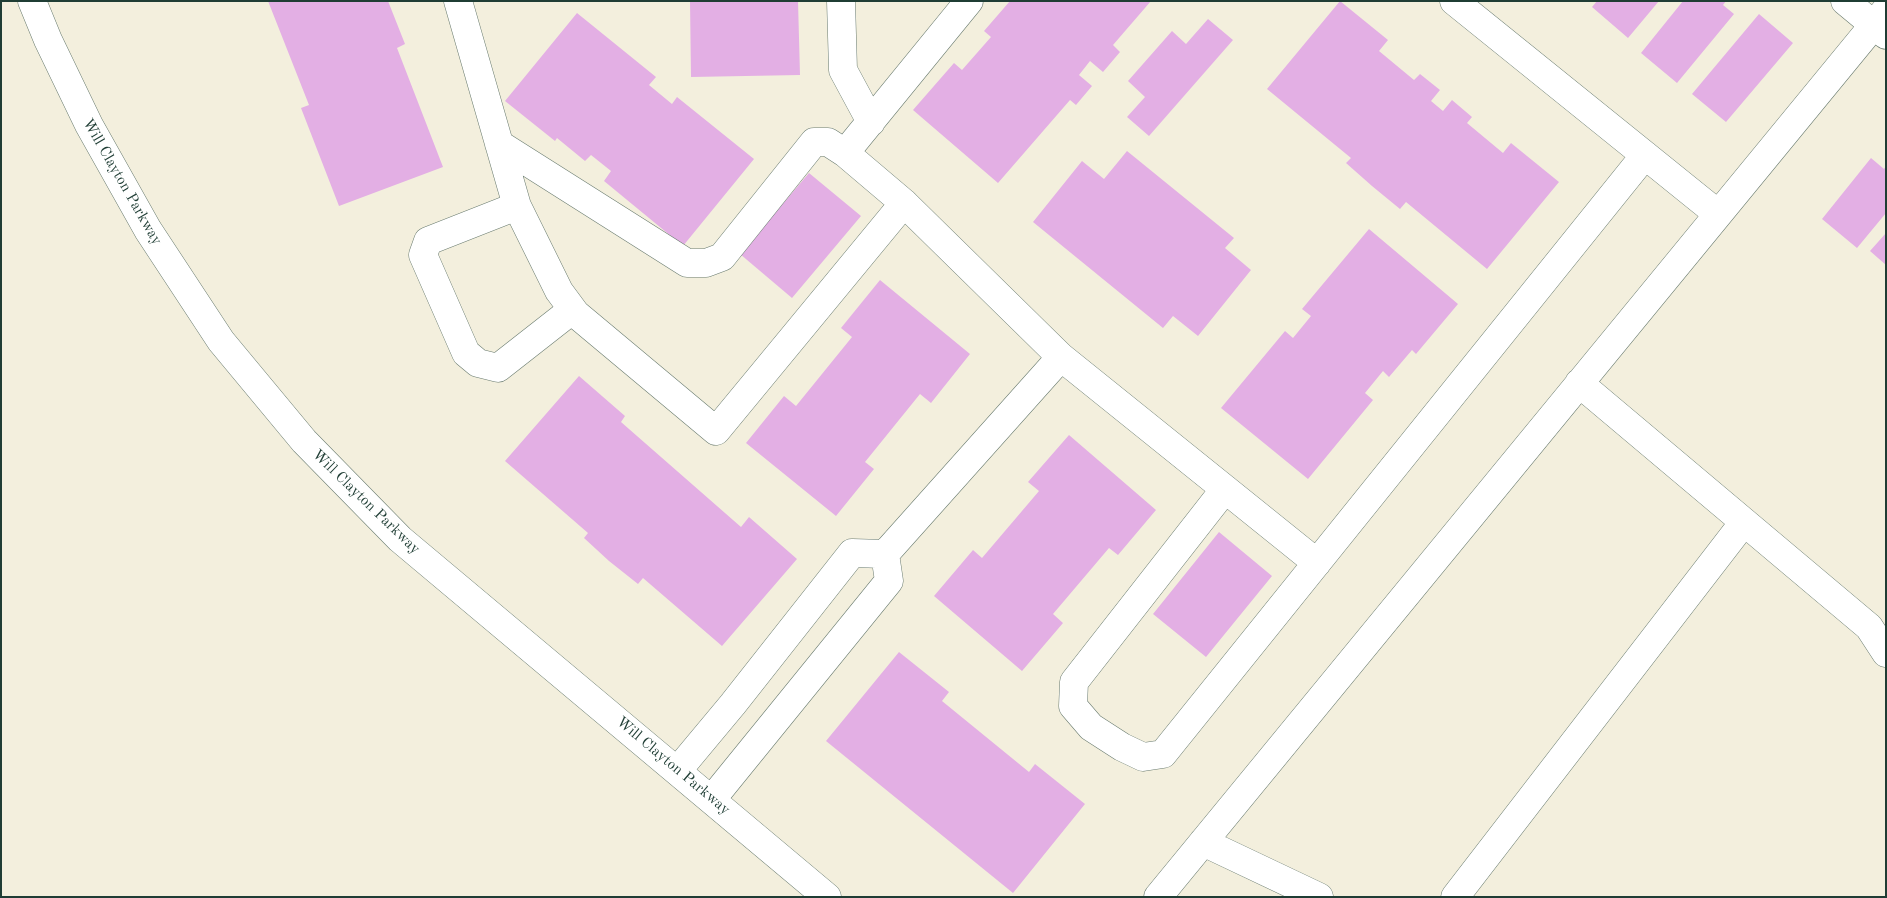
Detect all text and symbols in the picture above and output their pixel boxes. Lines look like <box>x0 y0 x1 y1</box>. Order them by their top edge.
street label: Will Clayton Parkway <box>78 116 166 248</box>
street label: Will Clayton Parkway <box>308 446 424 558</box>
street label: Will Clayton Parkway <box>612 713 734 819</box>

